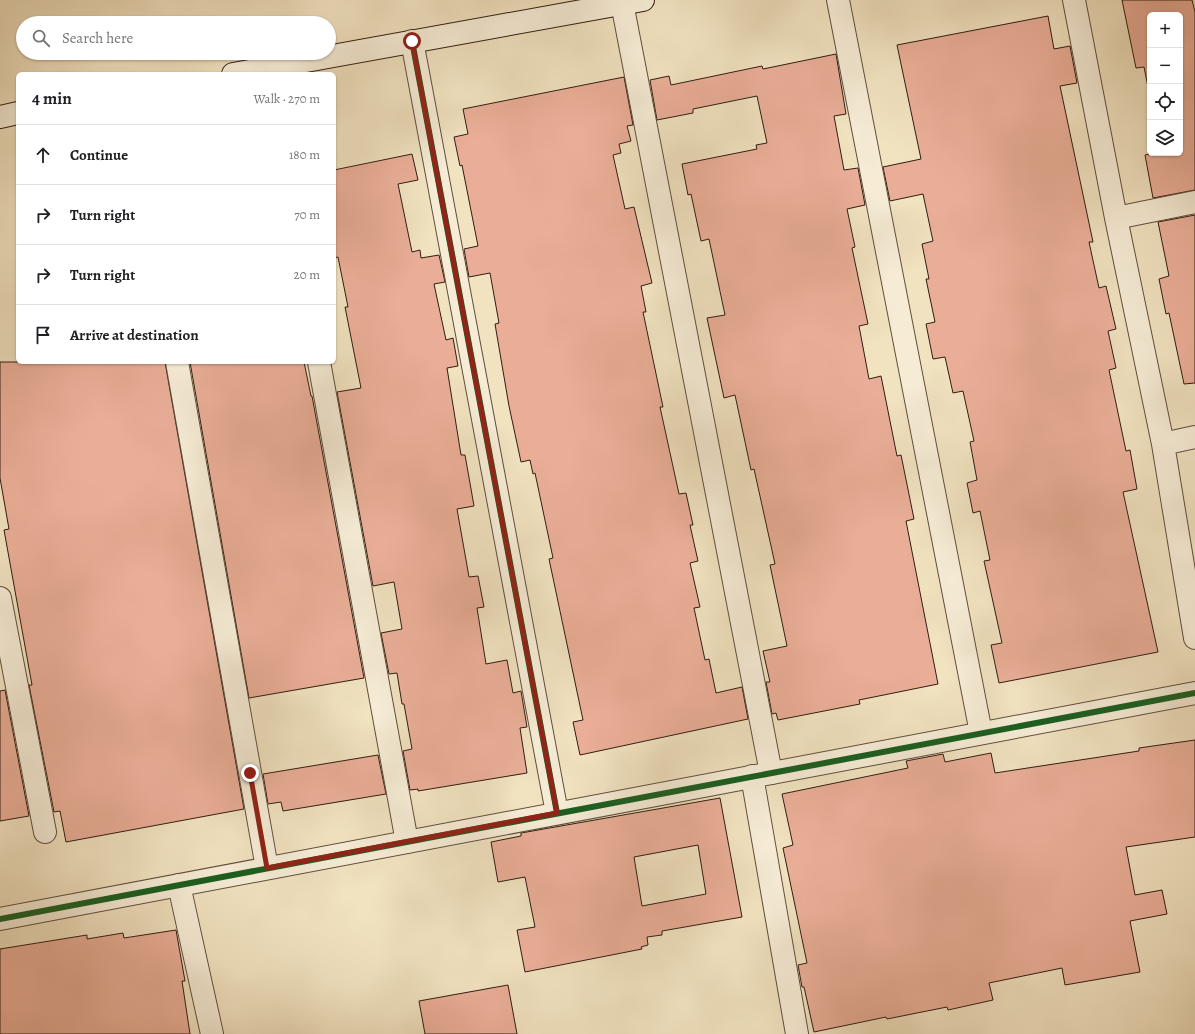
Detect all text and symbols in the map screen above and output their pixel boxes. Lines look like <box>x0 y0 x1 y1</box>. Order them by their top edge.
map controls <box>1147 12 1183 156</box>
button: + <box>1147 12 1183 48</box>
search box <box>16 16 336 60</box>
icon: search <box>30 27 52 49</box>
text: Search here <box>62 28 133 48</box>
route start <box>403 32 421 50</box>
button: − <box>1147 48 1183 84</box>
button: locate <box>1147 84 1183 120</box>
text: 4 min <box>32 87 72 110</box>
text: Walk · 270 m <box>254 90 320 107</box>
button: layers <box>1147 120 1183 156</box>
icon: ahead <box>32 144 54 166</box>
text: Continue <box>70 145 128 165</box>
text: 180 m <box>289 146 320 163</box>
icon: right <box>32 204 54 226</box>
text: Turn right <box>70 205 135 225</box>
text: 70 m <box>294 206 320 223</box>
icon: right <box>32 264 54 286</box>
text: Turn right <box>70 265 135 285</box>
text: 20 m <box>294 266 320 283</box>
icon: arrive <box>32 324 54 346</box>
text: Arrive at destination <box>70 325 199 345</box>
route end <box>241 764 259 782</box>

